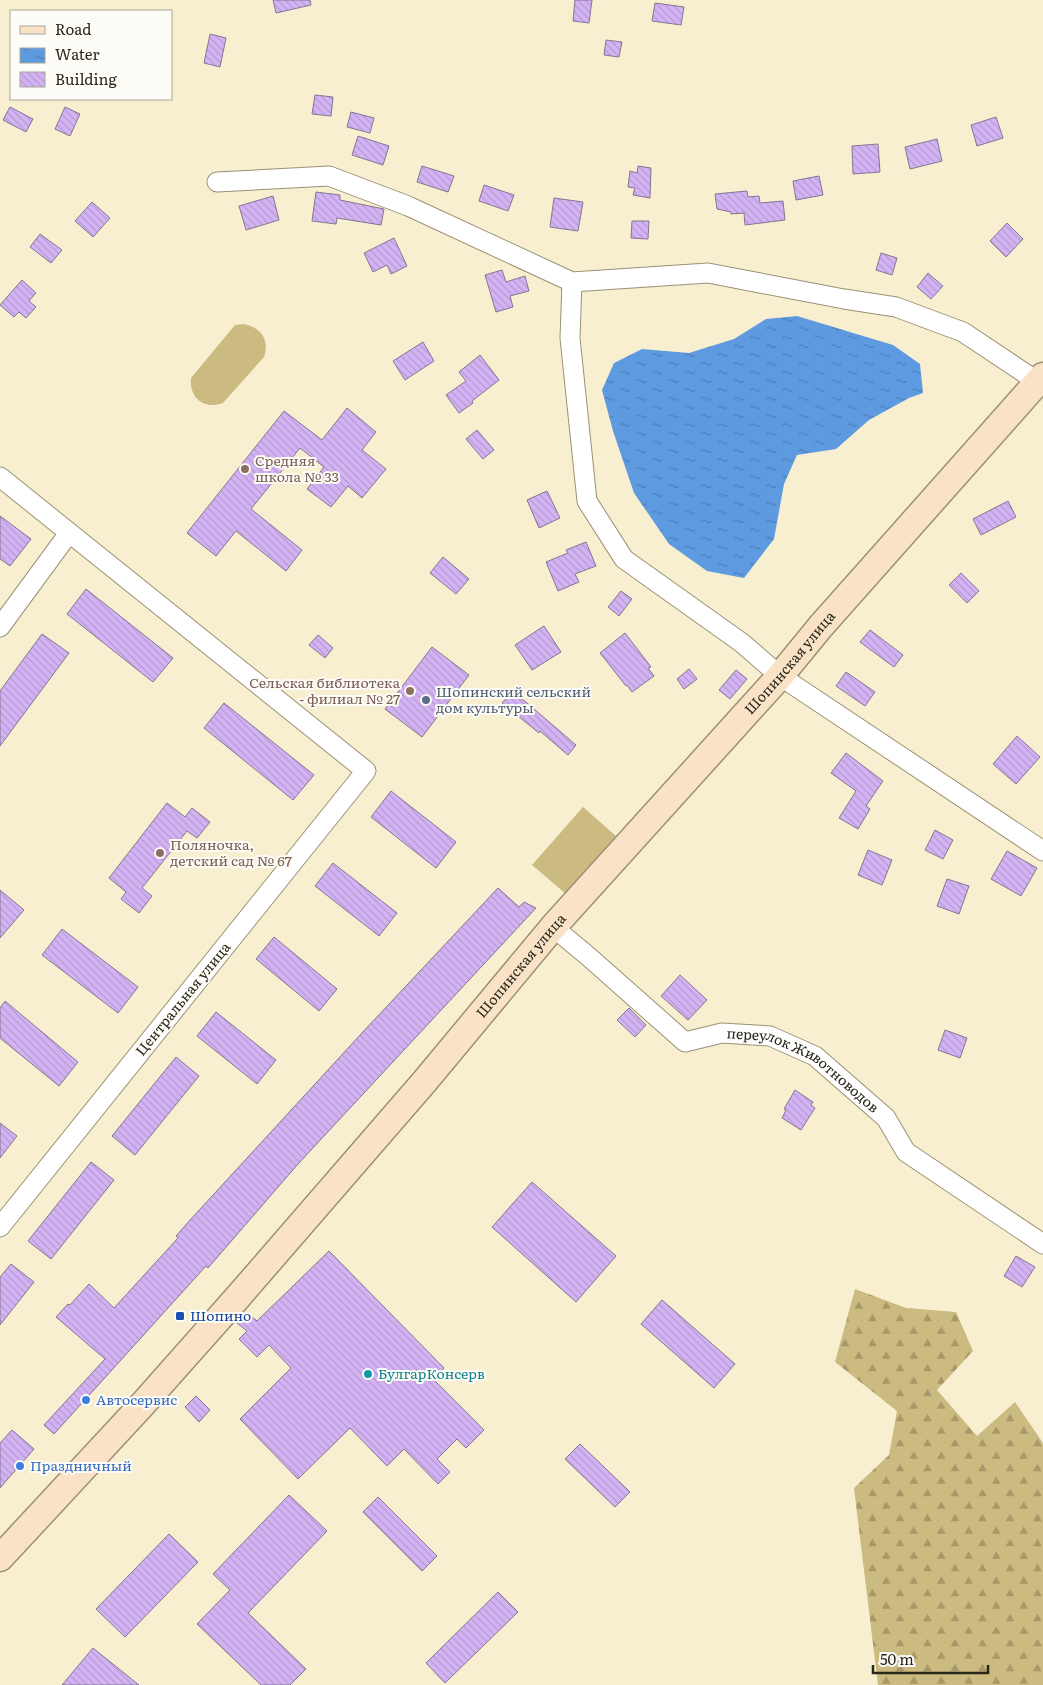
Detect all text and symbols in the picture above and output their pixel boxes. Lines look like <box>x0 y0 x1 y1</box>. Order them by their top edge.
legend <box>10 10 172 100</box>
text: Road <box>55 17 91 40</box>
text: Water <box>55 42 100 65</box>
text: Building <box>55 67 117 90</box>
place label: Средняя школа № 33 <box>255 450 339 486</box>
marker: Средняя школа № 33 <box>239 463 251 475</box>
street label: Шопинская улица <box>739 606 839 718</box>
place label: Сельская библиотека - филиал № 27 <box>249 672 400 708</box>
place label: Шопинский сельский дом культуры <box>436 681 591 717</box>
marker: Сельская библиотека - филиал № 27 <box>404 685 416 697</box>
marker: Шопинский сельский дом культуры <box>420 694 432 706</box>
place label: Поляночка, детский сад № 67 <box>170 834 292 870</box>
marker: Поляночка, детский сад № 67 <box>154 847 166 859</box>
street label: Шопинская улица <box>471 908 570 1021</box>
street label: Центральная улица <box>130 937 235 1059</box>
street label: переулок Животноводов <box>726 1022 884 1117</box>
place label: Шопино <box>190 1305 251 1325</box>
marker: Шопино <box>174 1310 186 1322</box>
place label: БулгарКонсерв <box>378 1363 485 1383</box>
marker: БулгарКонсерв <box>362 1368 374 1380</box>
place label: Автосервис <box>96 1389 177 1409</box>
marker: Автосервис <box>80 1394 92 1406</box>
place label: Праздничный <box>30 1455 132 1475</box>
marker: Праздничный <box>14 1460 26 1472</box>
scale bar <box>873 1642 988 1674</box>
text: 50 m <box>880 1647 914 1670</box>

